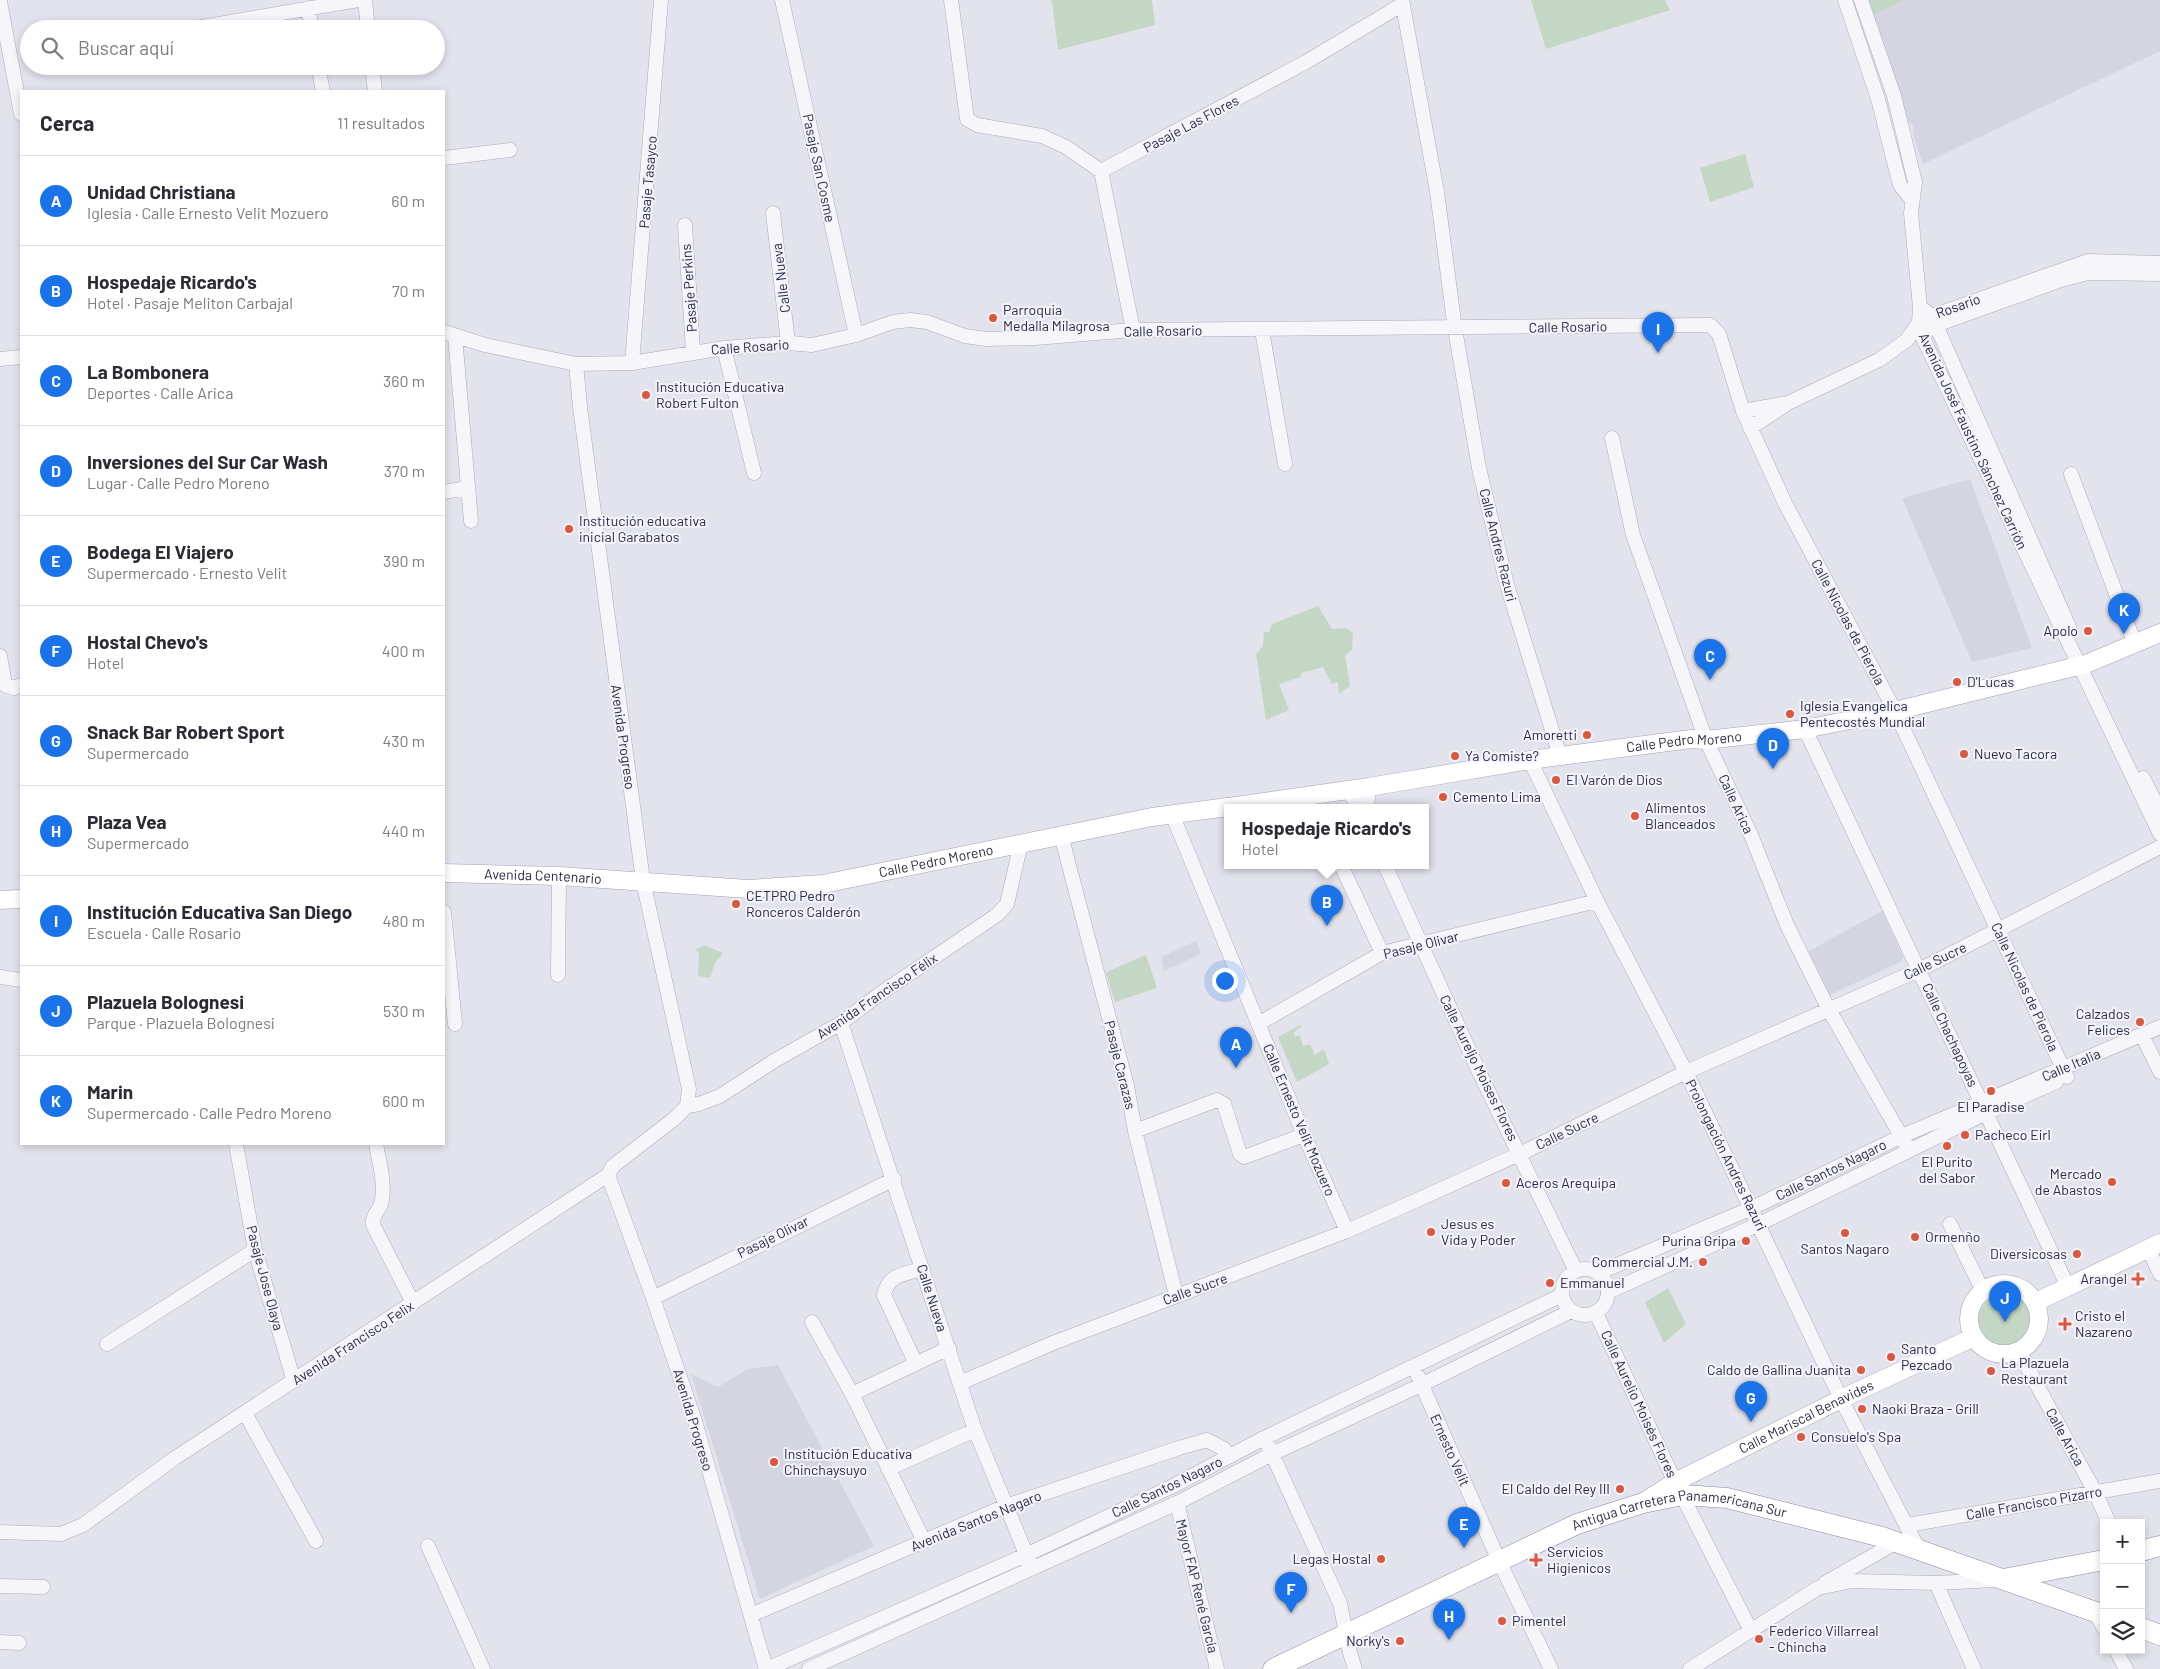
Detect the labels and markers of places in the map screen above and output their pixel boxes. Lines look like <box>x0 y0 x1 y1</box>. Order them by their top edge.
place label: Parroquia Medalla Milagrosa <box>1003 301 1110 334</box>
marker: Parroquia Medalla Milagrosa <box>987 312 999 324</box>
pin: I <box>1642 312 1674 353</box>
place label: Institución Educativa Robert Fulton <box>656 378 784 411</box>
marker: Institución Educativa Robert Fulton <box>640 389 652 401</box>
place label: Institución educativa inicial Garabatos <box>579 512 706 545</box>
marker: Institución educativa inicial Garabatos <box>563 523 575 535</box>
pin: K <box>2108 593 2140 634</box>
place label: Apolo <box>2043 622 2078 639</box>
marker: Apolo <box>2082 625 2094 637</box>
pin: C <box>1694 639 1726 680</box>
place label: D'Lucas <box>1967 673 2014 690</box>
marker: D'Lucas <box>1951 676 1963 688</box>
place label: Iglesia Evangelica Pentecostés Mundial <box>1800 697 1925 730</box>
marker: Iglesia Evangelica Pentecostés Mundial <box>1784 708 1796 720</box>
place label: Amoretti <box>1523 726 1577 743</box>
pin: D <box>1757 728 1789 769</box>
marker: Amoretti <box>1581 729 1593 741</box>
place label: Nuevo Tacora <box>1974 745 2057 762</box>
place label: Ya Comiste? <box>1465 747 1539 764</box>
marker: Nuevo Tacora <box>1958 748 1970 760</box>
marker: Ya Comiste? <box>1449 750 1461 762</box>
place label: El Varón de Dios <box>1566 771 1663 788</box>
marker: El Varón de Dios <box>1550 774 1562 786</box>
place label: Cemento Lima <box>1453 788 1541 805</box>
marker: Cemento Lima <box>1437 791 1449 803</box>
place label: Alimentos Blanceados <box>1645 799 1716 832</box>
marker: Alimentos Blanceados <box>1629 810 1641 822</box>
pin: B <box>1311 885 1343 926</box>
place label: CETPRO Pedro Ronceros Calderón <box>746 887 860 920</box>
marker: CETPRO Pedro Ronceros Calderón <box>730 898 742 910</box>
place label: Calzados Felices <box>2076 1005 2130 1038</box>
marker: Calzados Felices <box>2134 1016 2146 1028</box>
pin: A <box>1220 1027 1252 1068</box>
marker: El Paradise <box>1985 1085 1997 1097</box>
place label: El Paradise <box>1957 1098 2025 1115</box>
place label: Pacheco Eirl <box>1975 1126 2051 1143</box>
marker: Pacheco Eirl <box>1959 1129 1971 1141</box>
marker: El Purito del Sabor <box>1941 1140 1953 1152</box>
place label: El Purito del Sabor <box>1919 1153 1975 1186</box>
place label: Mercado de Abastos <box>2035 1165 2102 1198</box>
place label: Aceros Arequipa <box>1516 1174 1616 1191</box>
marker: Mercado de Abastos <box>2106 1176 2118 1188</box>
marker: Aceros Arequipa <box>1500 1177 1512 1189</box>
place label: Jesus es Vida y Poder <box>1441 1215 1516 1248</box>
marker: Jesus es Vida y Poder <box>1425 1226 1437 1238</box>
marker: Santos Nagaro <box>1839 1227 1851 1239</box>
place label: Ormenño <box>1925 1228 1980 1245</box>
marker: Ormenño <box>1909 1231 1921 1243</box>
place label: Purina Gripa <box>1662 1232 1736 1249</box>
marker: Purina Gripa <box>1740 1235 1752 1247</box>
place label: Santos Nagaro <box>1801 1240 1889 1257</box>
place label: Diversicosas <box>1990 1245 2067 1262</box>
marker: Diversicosas <box>2071 1248 2083 1260</box>
place label: Commercial J.M. <box>1592 1253 1693 1270</box>
marker: Commercial J.M. <box>1697 1256 1709 1268</box>
place label: Arangel <box>2081 1270 2127 1287</box>
marker: Arangel <box>2131 1272 2145 1286</box>
place label: Emmanuel <box>1560 1274 1625 1291</box>
marker: Emmanuel <box>1544 1277 1556 1289</box>
pin: J <box>1989 1281 2021 1322</box>
place label: Cristo el Nazareno <box>2075 1307 2133 1340</box>
marker: Cristo el Nazareno <box>2059 1318 2071 1330</box>
place label: Santo Pezcado <box>1901 1340 1952 1373</box>
marker: Santo Pezcado <box>1885 1351 1897 1363</box>
place label: La Plazuela Restaurant <box>2001 1354 2069 1387</box>
place label: Caldo de Gallina Juanita <box>1707 1361 1851 1378</box>
marker: Caldo de Gallina Juanita <box>1855 1364 1867 1376</box>
marker: La Plazuela Restaurant <box>1985 1365 1997 1377</box>
pin: G <box>1735 1381 1767 1422</box>
place label: Naoki Braza - Grill <box>1872 1400 1979 1417</box>
marker: Naoki Braza - Grill <box>1856 1403 1868 1415</box>
place label: Consuelo's Spa <box>1811 1428 1901 1445</box>
marker: Consuelo's Spa <box>1795 1431 1807 1443</box>
place label: Institución Educativa Chinchaysuyo <box>784 1445 912 1478</box>
marker: Institución Educativa Chinchaysuyo <box>768 1456 780 1468</box>
place label: El Caldo del Rey III <box>1502 1480 1610 1497</box>
marker: El Caldo del Rey III <box>1614 1483 1626 1495</box>
pin: E <box>1448 1507 1480 1548</box>
place label: Servicios Higienicos <box>1547 1543 1611 1576</box>
place label: Legas Hostal <box>1292 1550 1371 1567</box>
marker: Legas Hostal <box>1375 1553 1387 1565</box>
marker: Servicios Higienicos <box>1529 1553 1543 1567</box>
pin: F <box>1275 1572 1307 1613</box>
pin: H <box>1433 1599 1465 1640</box>
place label: Pimentel <box>1512 1612 1566 1629</box>
marker: Pimentel <box>1496 1615 1508 1627</box>
place label: Federico Villarreal - Chincha <box>1769 1622 1879 1655</box>
place label: Norky's <box>1346 1632 1390 1649</box>
marker: Federico Villarreal - Chincha <box>1753 1633 1765 1645</box>
marker: Norky's <box>1394 1635 1406 1647</box>

